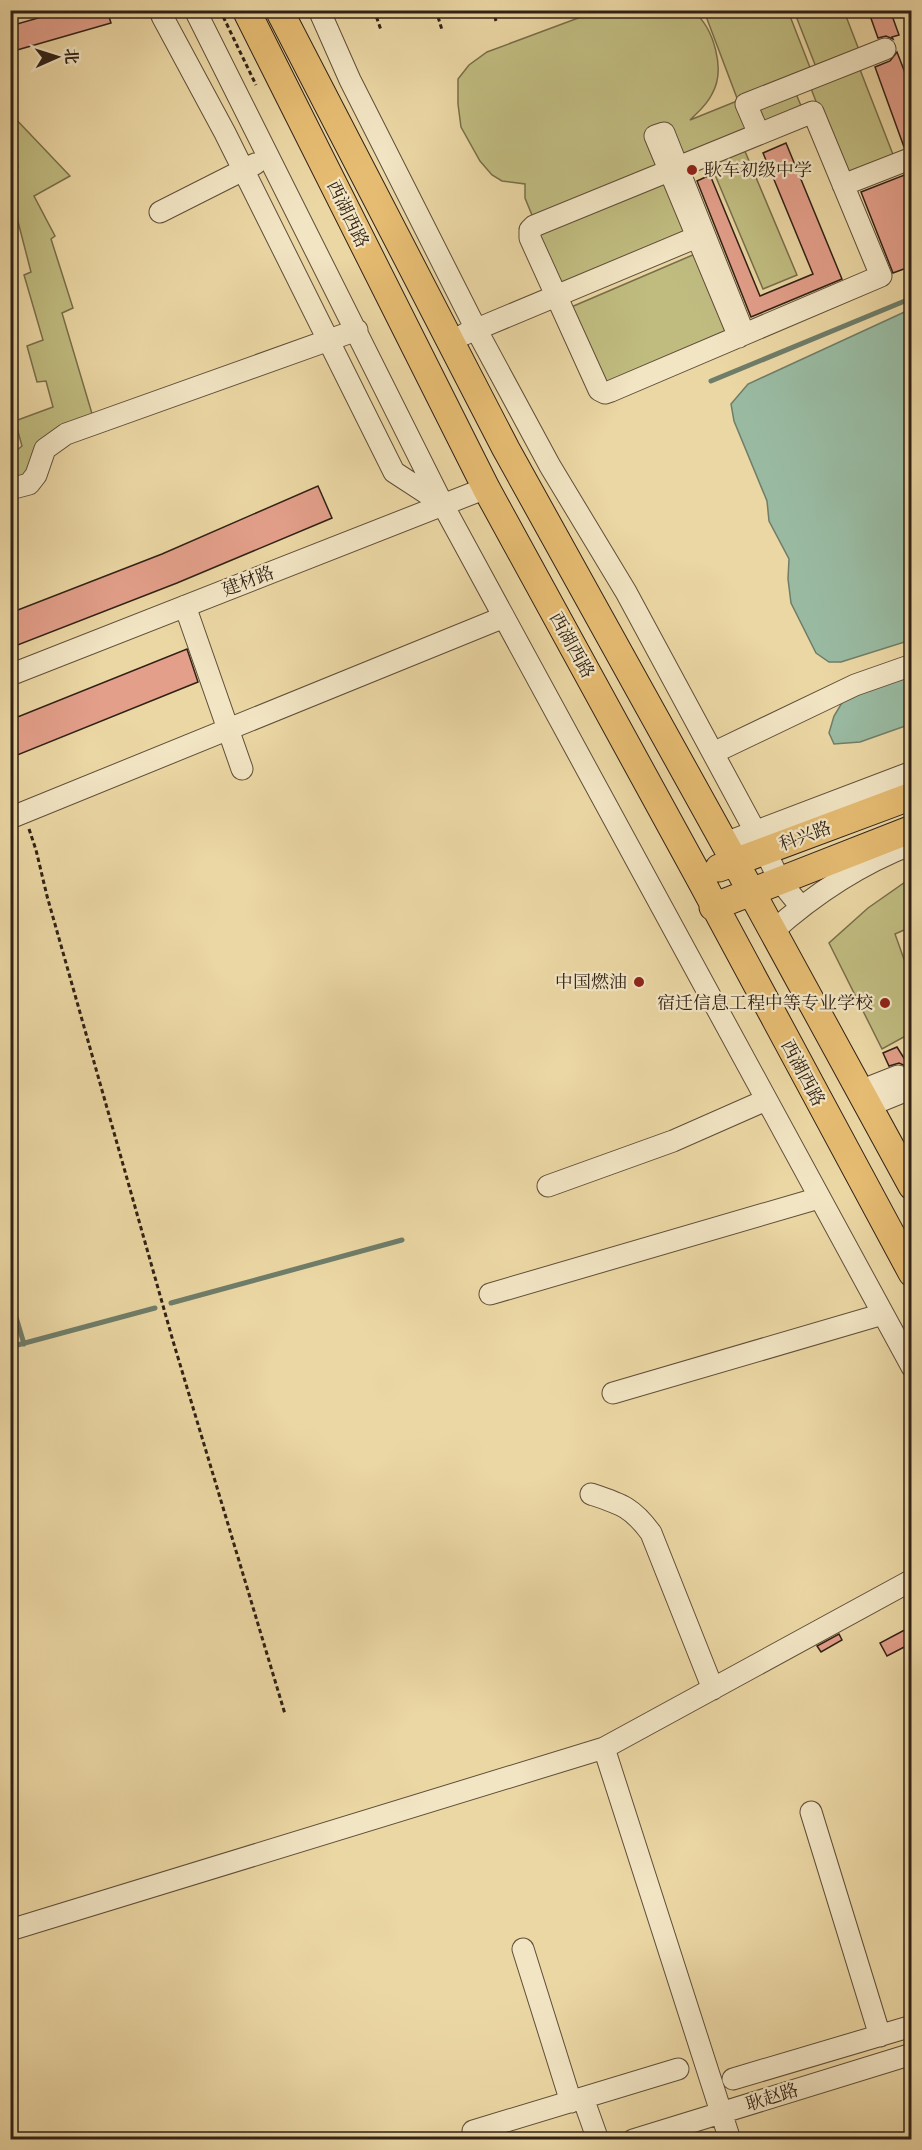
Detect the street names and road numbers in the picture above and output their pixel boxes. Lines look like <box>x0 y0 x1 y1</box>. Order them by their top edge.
street label: 西湖西路 <box>321 176 376 252</box>
street label: 建材路 <box>218 558 278 603</box>
street label: 西湖西路 <box>543 607 602 683</box>
street label: 科兴路 <box>775 814 835 857</box>
street label: 西湖西路 <box>775 1035 832 1111</box>
street label: 耿赵路 <box>742 2076 802 2117</box>

